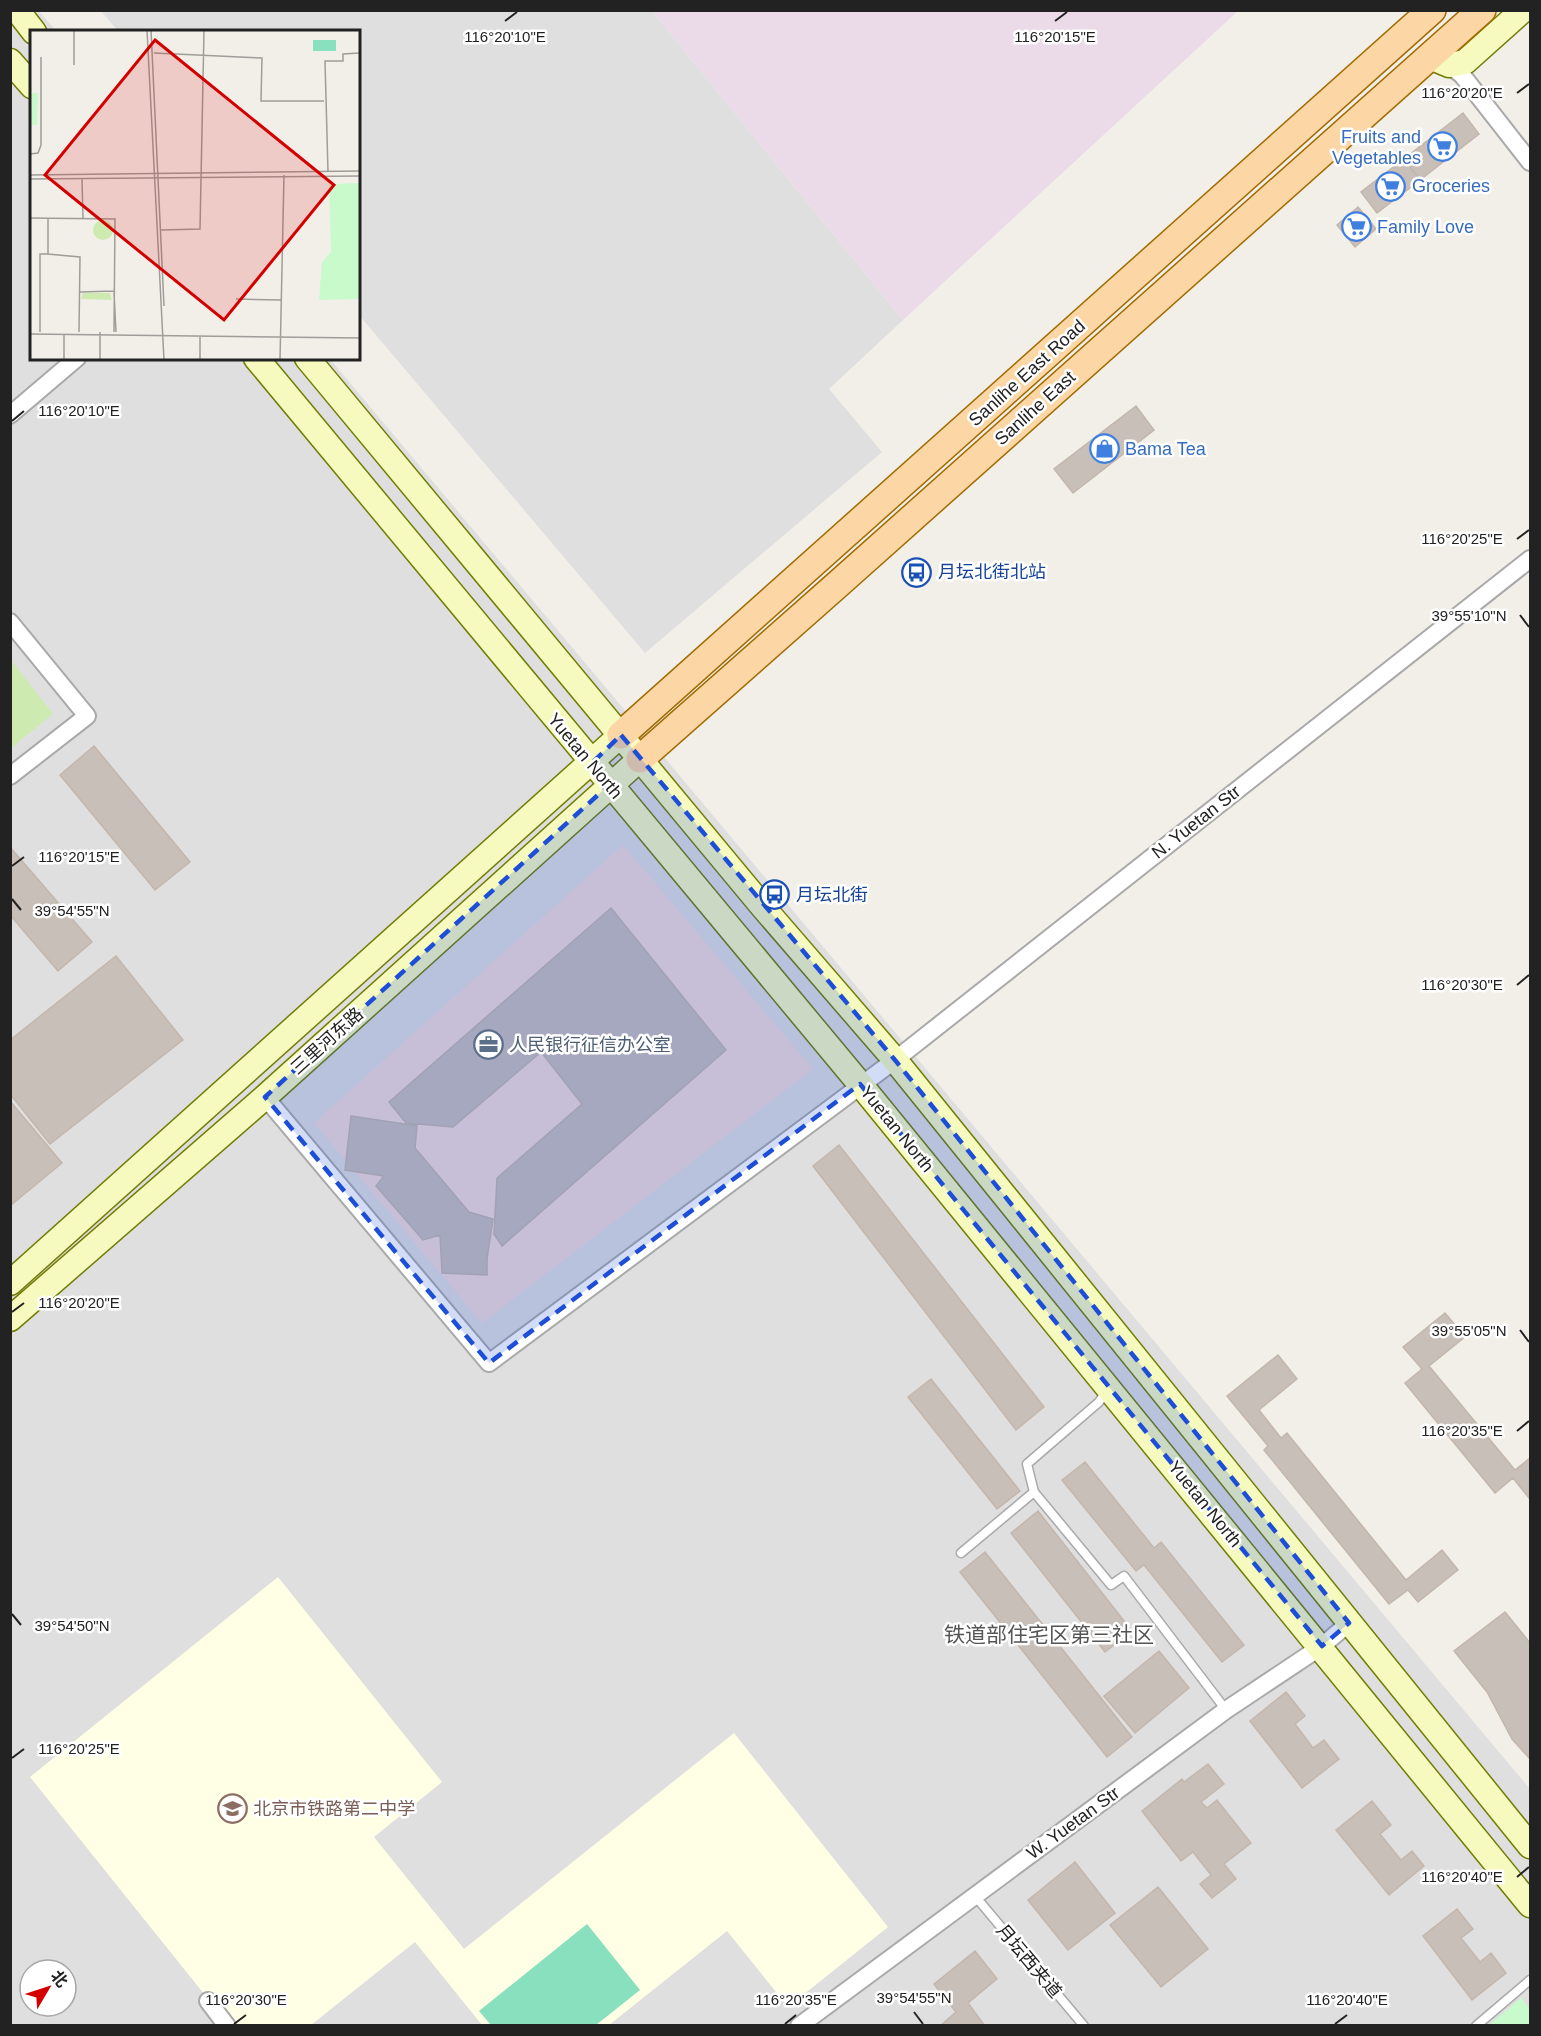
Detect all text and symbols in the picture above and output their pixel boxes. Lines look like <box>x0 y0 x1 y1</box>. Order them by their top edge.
text: 116°20'10"E <box>464 28 546 45</box>
text: 116°20'15"E <box>1014 28 1096 45</box>
inset map <box>30 30 360 360</box>
text: 116°20'20"E <box>1421 84 1503 101</box>
place label: Fruits and Vegetables <box>1332 127 1421 168</box>
supermarket icon: Fruits and Vegetables <box>1426 131 1458 163</box>
supermarket icon: Groceries <box>1375 170 1407 202</box>
place label: Groceries <box>1412 176 1490 196</box>
supermarket icon: Family Love <box>1340 211 1372 243</box>
place label: Family Love <box>1377 217 1474 237</box>
street label: Sanlihe East Road <box>964 315 1090 431</box>
street label: Sanlihe East <box>990 366 1080 450</box>
text: 116°20'10"E <box>38 402 120 419</box>
shop icon: Bama Tea <box>1088 433 1120 465</box>
place label: Bama Tea <box>1125 439 1207 459</box>
text: 116°20'25"E <box>1421 530 1503 547</box>
bus stop icon: 月坛北街北站 <box>901 556 933 588</box>
place label: 月坛北街北站 <box>938 562 1046 582</box>
text: 39°55'10"N <box>1431 607 1507 624</box>
street label: Yuetan North <box>544 709 626 803</box>
street label: N. Yuetan Str <box>1148 781 1244 863</box>
text: 116°20'15"E <box>38 848 120 865</box>
bus stop icon: 月坛北街 <box>759 879 791 911</box>
place label: 月坛北街 <box>796 885 868 905</box>
text: 39°54'55"N <box>34 902 110 919</box>
text: 116°20'30"E <box>1421 976 1503 993</box>
street label: 三里河东路 <box>287 1003 367 1079</box>
office icon: 人民银行征信办公室 <box>472 1029 504 1061</box>
place label: 人民银行征信办公室 <box>509 1035 671 1055</box>
street label: Yuetan North <box>856 1082 938 1176</box>
text: 116°20'20"E <box>38 1294 120 1311</box>
text: 39°55'05"N <box>1431 1322 1507 1339</box>
text: 116°20'35"E <box>1421 1422 1503 1439</box>
street label: Yuetan North <box>1164 1457 1246 1551</box>
text: 39°54'50"N <box>34 1617 110 1634</box>
district label: 铁道部住宅区第三社区 <box>944 1623 1154 1646</box>
text: 116°20'25"E <box>38 1740 120 1757</box>
street label: W. Yuetan Str <box>1023 1783 1123 1863</box>
school or university icon: 北京市铁路第二中学 <box>216 1793 248 1825</box>
place label: 北京市铁路第二中学 <box>253 1799 415 1819</box>
text: 116°20'40"E <box>1421 1868 1503 1885</box>
street label: 月坛西夹道 <box>992 1920 1066 2002</box>
north arrow <box>18 1958 78 2018</box>
text: 北 <box>48 1967 71 1990</box>
text: 39°54'55"N <box>876 1989 952 2006</box>
text: 116°20'30"E <box>205 1991 287 2008</box>
text: 116°20'35"E <box>755 1991 837 2008</box>
text: 116°20'40"E <box>1306 1991 1388 2008</box>

